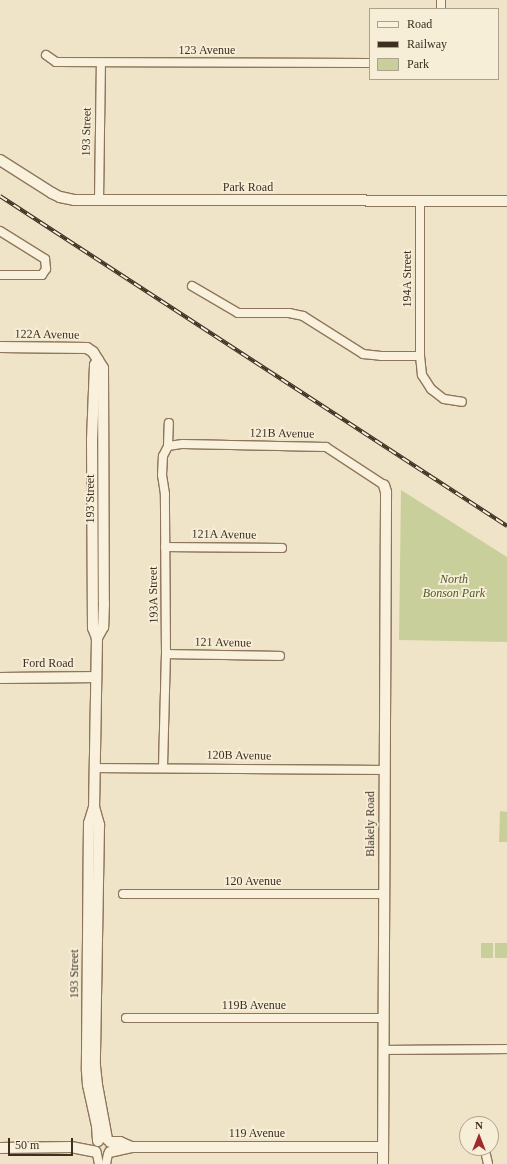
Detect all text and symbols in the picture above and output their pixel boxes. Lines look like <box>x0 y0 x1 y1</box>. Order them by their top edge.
legend <box>369 8 499 80</box>
text: Road <box>407 17 432 31</box>
text: Railway <box>407 37 447 51</box>
street label: 123 Avenue <box>178 44 236 58</box>
text: Park <box>407 57 429 71</box>
street label: 193 Street <box>79 107 95 157</box>
street label: Park Road <box>223 181 273 195</box>
street label: 194A Street <box>401 250 415 308</box>
street label: 122A Avenue <box>14 327 80 343</box>
street label: 121B Avenue <box>249 426 315 442</box>
street label: 193 Street <box>84 475 98 523</box>
street label: 121A Avenue <box>191 527 257 543</box>
street label: 193A Street <box>146 566 162 624</box>
park label: North Bonson Park <box>423 573 485 601</box>
street label: 121 Avenue <box>194 635 252 651</box>
street label: Ford Road <box>22 657 74 671</box>
street label: 120B Avenue <box>206 748 272 764</box>
street label: Blakely Road <box>364 791 378 857</box>
street label: 120 Avenue <box>224 875 282 889</box>
street label: 193 Street <box>68 950 82 998</box>
street label: 119B Avenue <box>222 999 286 1013</box>
north arrow <box>459 1116 499 1156</box>
text: N <box>475 1119 483 1131</box>
street label: 119 Avenue <box>229 1127 285 1141</box>
scale bar <box>10 1130 75 1156</box>
text: 50 m <box>15 1138 39 1152</box>

